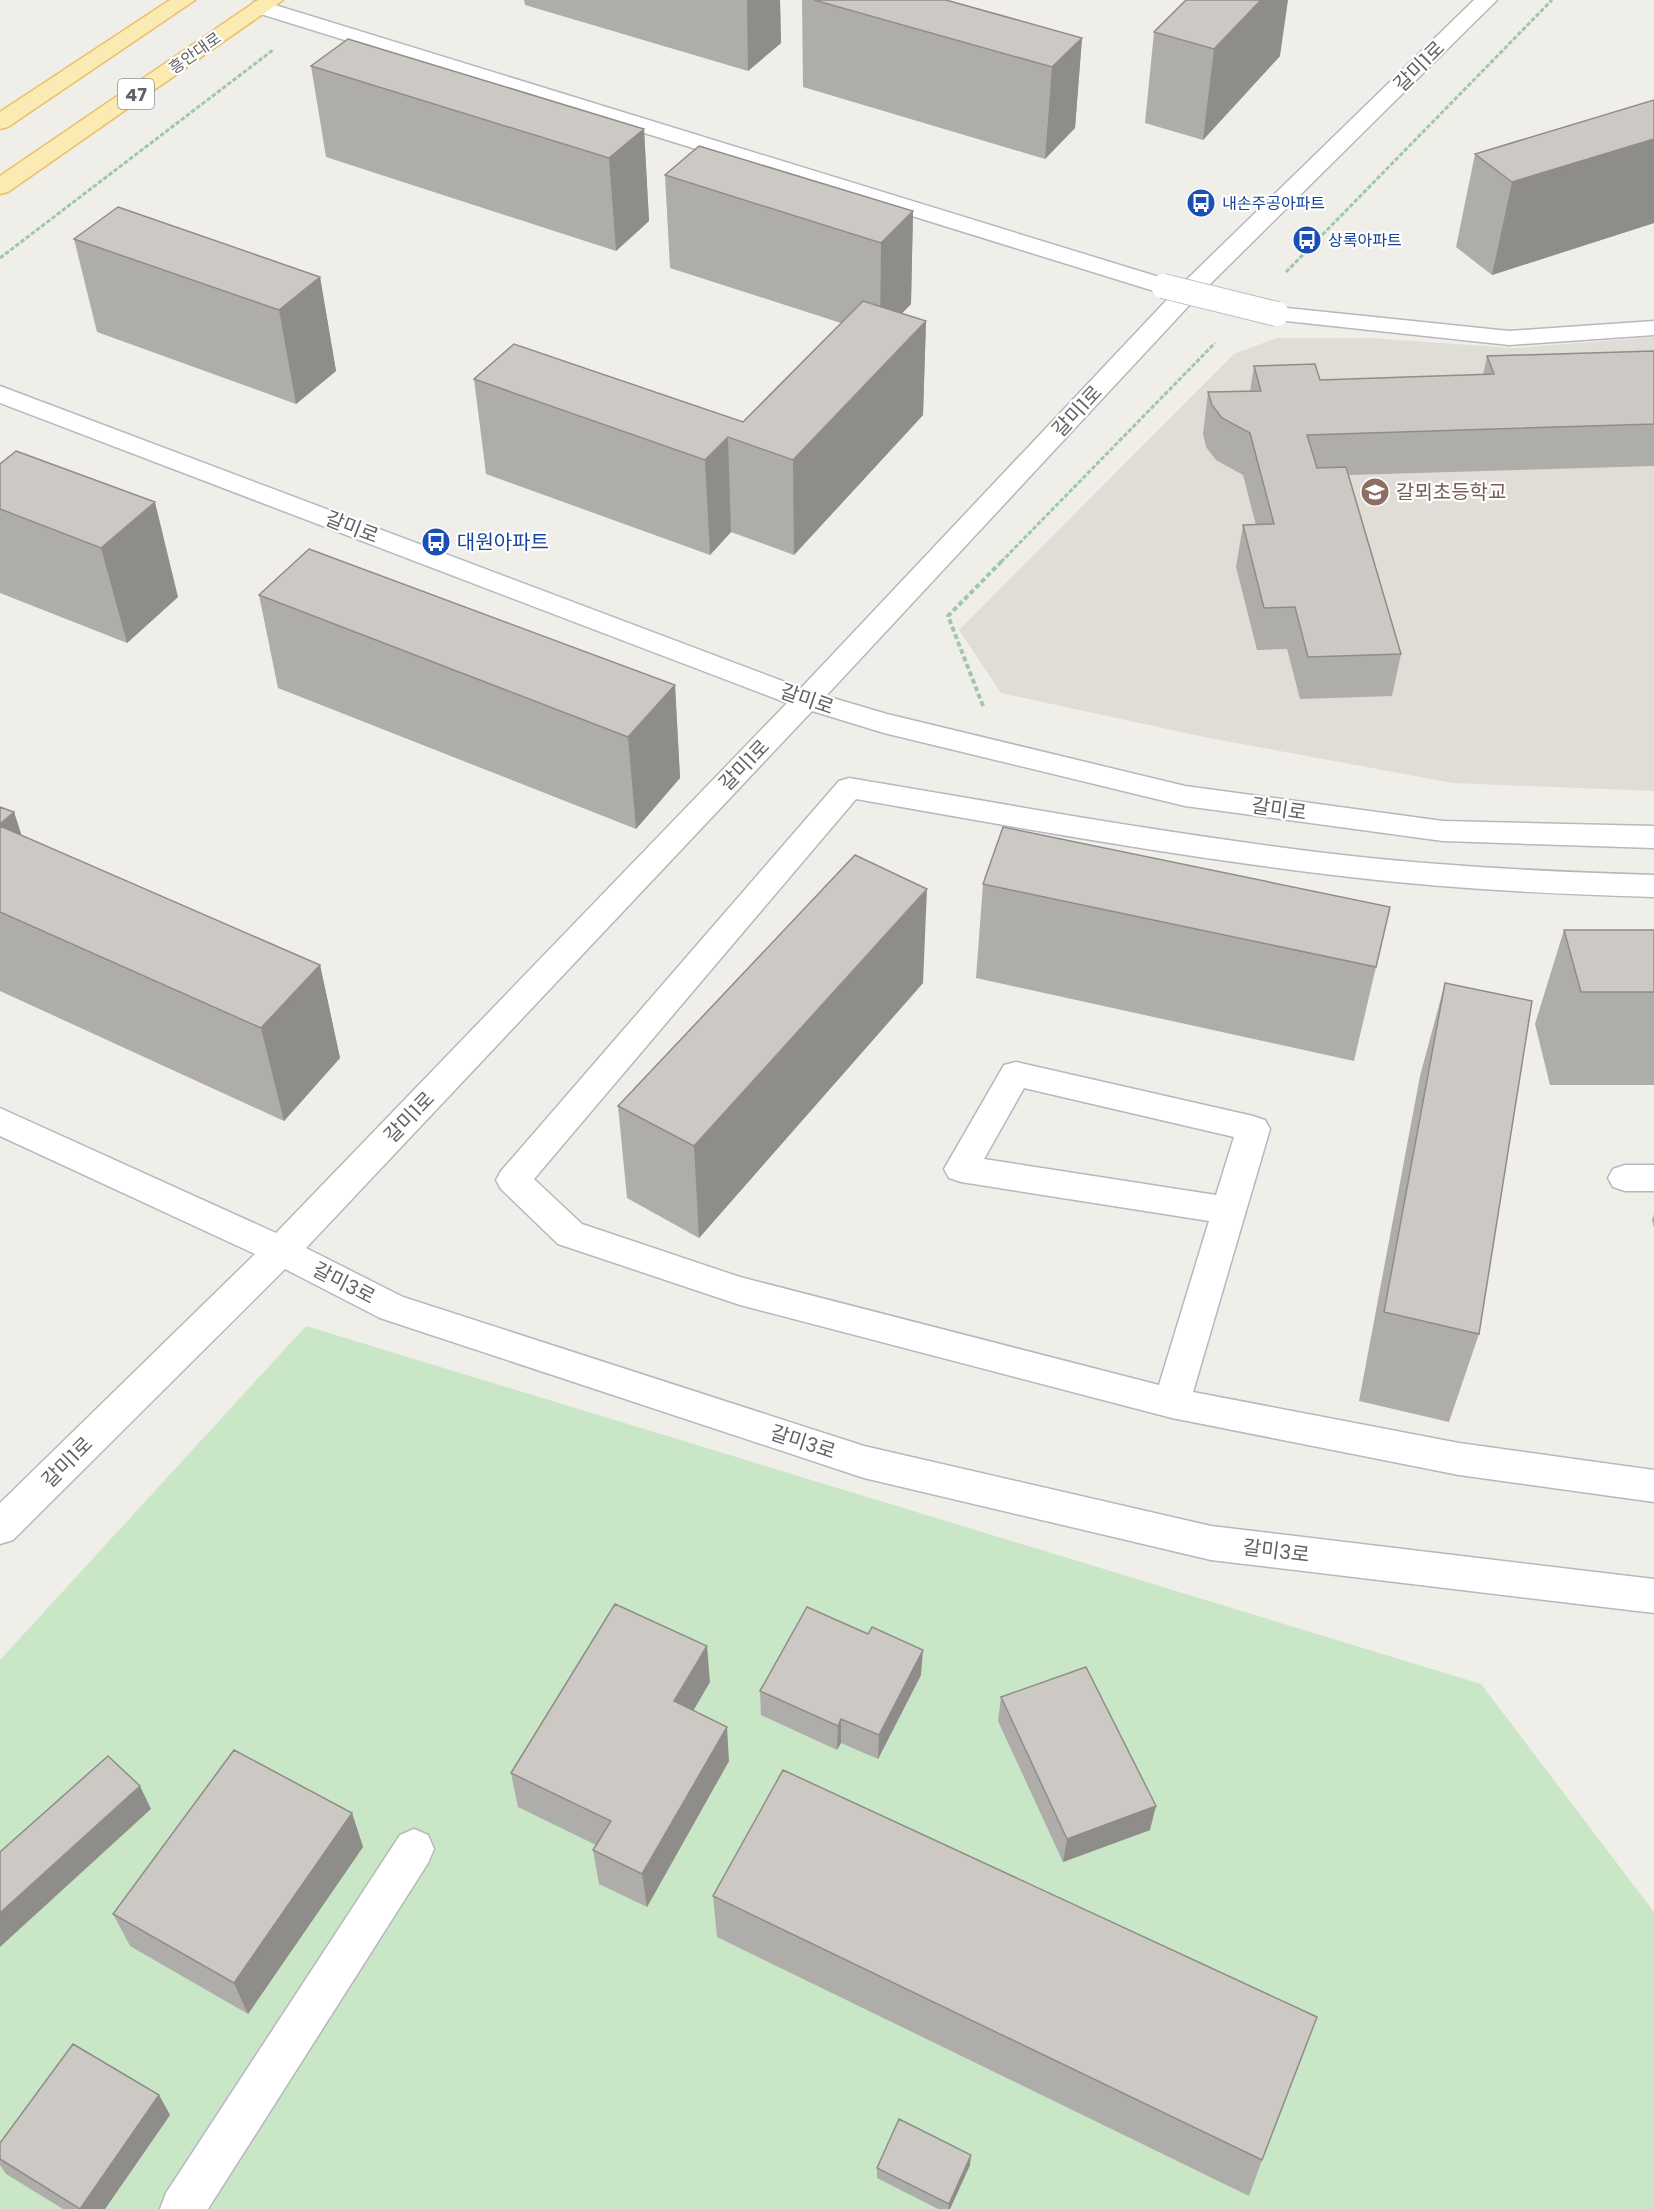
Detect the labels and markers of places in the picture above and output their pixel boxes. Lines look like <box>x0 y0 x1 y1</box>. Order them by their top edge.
bus stop icon: 내손주공아파트 <box>1185 187 1217 219</box>
place label: 내손주공아파트 <box>1222 192 1325 215</box>
bus stop icon: 상록아파트 <box>1291 224 1323 256</box>
place label: 상록아파트 <box>1328 229 1402 252</box>
school or university icon: 갈뫼초등학교 <box>1359 476 1391 508</box>
place label: 갈뫼초등학교 <box>1396 478 1506 506</box>
bus stop icon: 대원아파트 <box>420 526 452 558</box>
place label: 대원아파트 <box>457 528 549 556</box>

